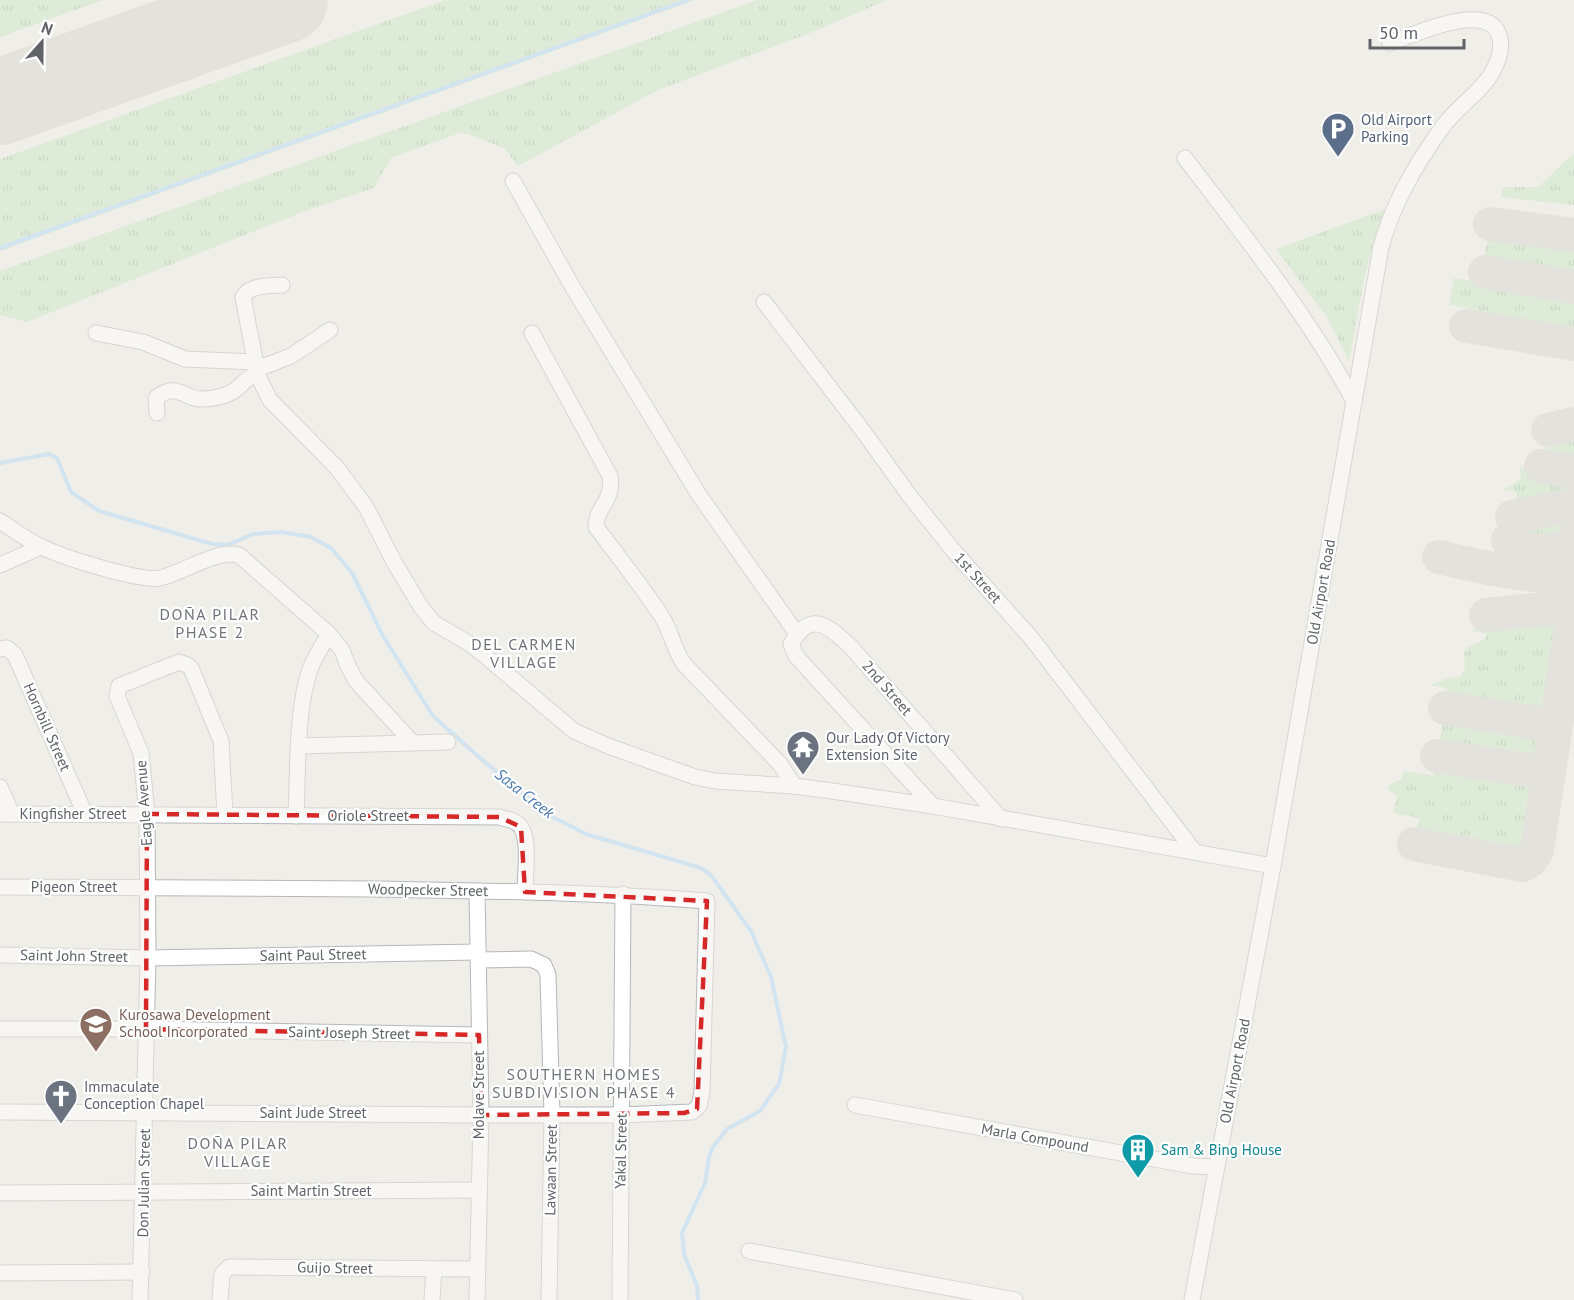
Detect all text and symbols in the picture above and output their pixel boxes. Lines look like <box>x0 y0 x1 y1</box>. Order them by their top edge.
north arrow <box>12 12 72 72</box>
scale bar <box>1370 12 1464 50</box>
text: N <box>39 17 56 39</box>
text: 50 m <box>1379 21 1418 44</box>
place label: Old Airport Parking <box>1361 110 1432 146</box>
parking icon: Old Airport Parking <box>1320 111 1356 158</box>
street label: Old Airport Road <box>1302 538 1339 646</box>
street label: 1st Street <box>951 548 1006 607</box>
district label: DOÑA PILAR PHASE 2 <box>159 604 261 642</box>
district label: DEL CARMEN VILLAGE <box>471 634 577 672</box>
street label: 2nd Street <box>858 656 916 719</box>
street label: Hornbill Street <box>20 680 75 774</box>
place label: Our Lady Of Victory Extension Site <box>826 728 950 764</box>
temple icon: Our Lady Of Victory Extension Site <box>785 729 821 776</box>
street label: Eagle Avenue <box>131 760 156 847</box>
water label: Sasa Creek <box>491 764 559 823</box>
street label: Kingfisher Street <box>19 804 127 823</box>
street label: Oriole Street <box>327 806 409 825</box>
street label: Pigeon Street <box>31 877 117 896</box>
street label: Woodpecker Street <box>368 879 488 900</box>
street label: Saint Paul Street <box>259 944 367 965</box>
street label: Saint John Street <box>20 945 128 966</box>
place label: Kurosawa Development School Incorporated <box>119 1005 271 1041</box>
school or university icon: Kurosawa Development School Incorporated <box>78 1006 114 1053</box>
street label: Old Airport Road <box>1215 1017 1254 1125</box>
street label: Saint Joseph Street <box>288 1022 410 1043</box>
street label: Molave Street <box>469 1051 488 1139</box>
district label: SOUTHERN HOMES SUBDIVISION PHASE 4 <box>492 1064 676 1102</box>
place label: Immaculate Conception Chapel <box>84 1077 205 1113</box>
church icon: Immaculate Conception Chapel <box>43 1078 79 1125</box>
street label: Saint Jude Street <box>259 1103 367 1122</box>
street label: Yakal Street <box>610 1113 631 1189</box>
street label: Marla Compound <box>980 1119 1090 1156</box>
street label: Lawaan Street <box>540 1124 561 1216</box>
street label: Don Julian Street <box>133 1128 154 1238</box>
building icon: Sam & Bing House <box>1120 1132 1156 1179</box>
district label: DOÑA PILAR VILLAGE <box>187 1133 289 1171</box>
place label: Sam & Bing House <box>1161 1140 1282 1159</box>
street label: Saint Martin Street <box>250 1181 372 1200</box>
street label: Guijo Street <box>297 1257 373 1278</box>

